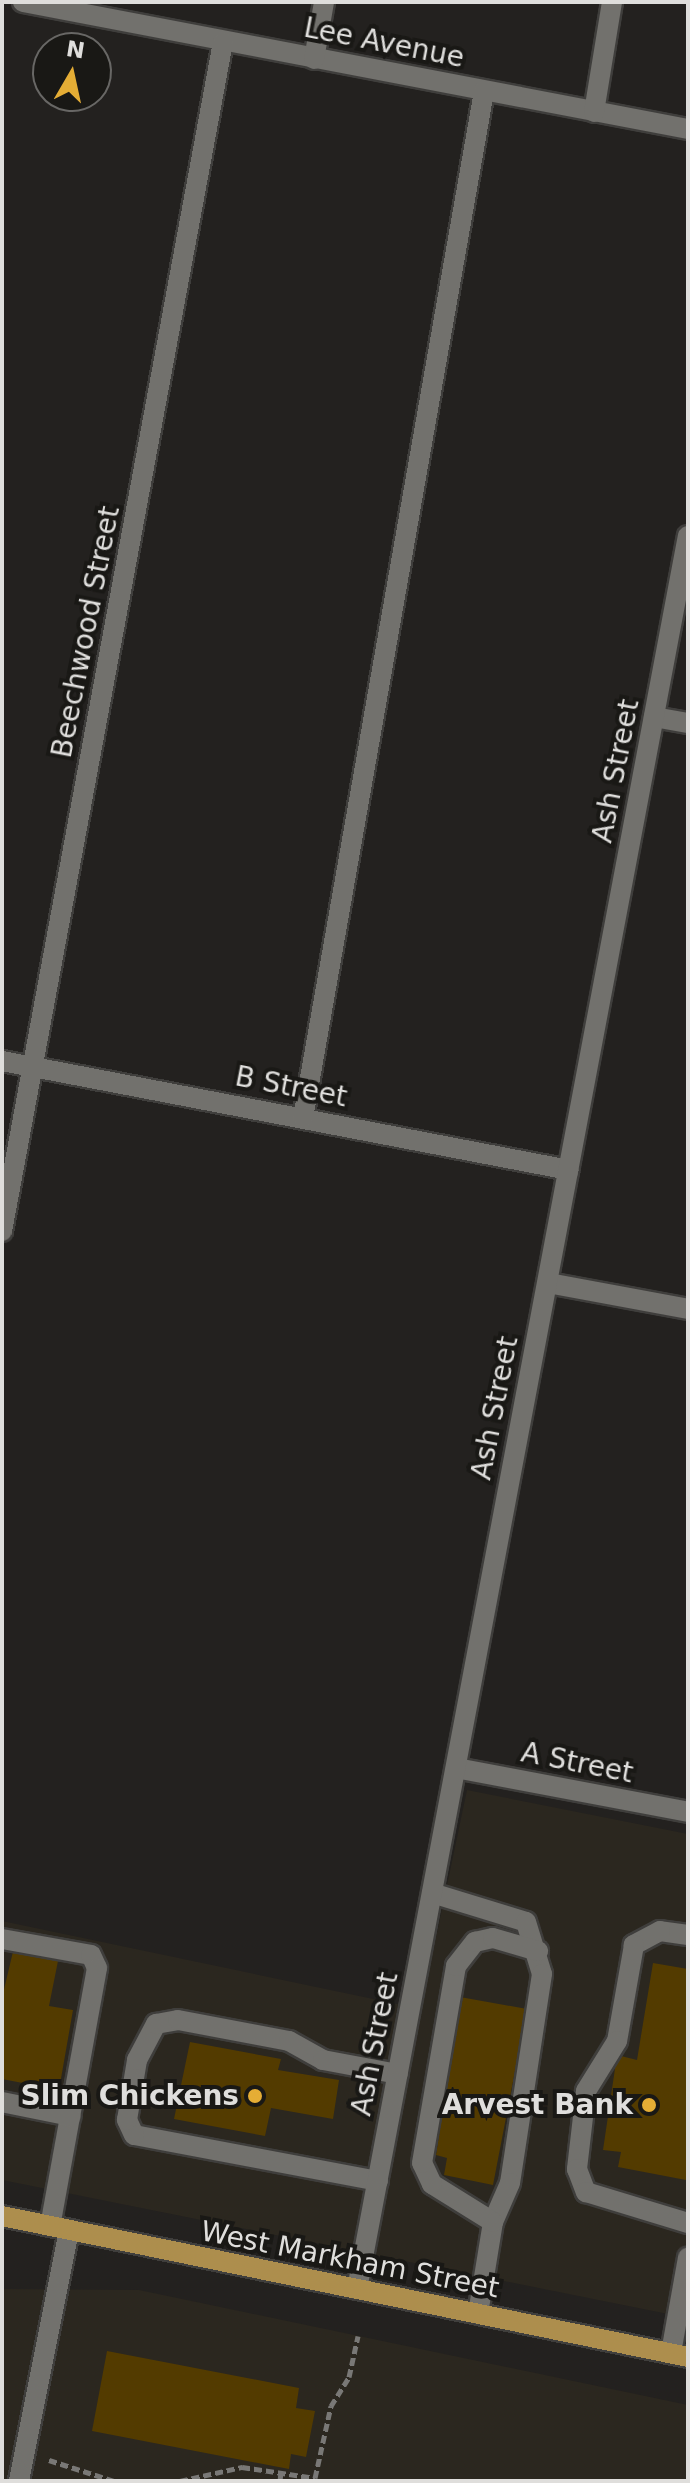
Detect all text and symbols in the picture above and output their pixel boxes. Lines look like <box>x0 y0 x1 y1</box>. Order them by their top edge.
street label: Lee Avenue <box>301 11 467 75</box>
north arrow <box>32 32 112 112</box>
text: N <box>64 36 87 64</box>
street label: Beechwood Street <box>45 503 127 761</box>
street label: Ash Street <box>586 696 646 846</box>
street label: B Street <box>232 1060 350 1114</box>
street label: Ash Street <box>465 1333 525 1483</box>
street label: A Street <box>518 1736 636 1790</box>
street label: Ash Street <box>345 1969 405 2119</box>
place label: Slim Chickens <box>21 2079 239 2113</box>
marker: Slim Chickens <box>246 2087 264 2105</box>
place label: Arvest Bank <box>442 2088 633 2122</box>
marker: Arvest Bank <box>640 2096 658 2114</box>
street label: West Markham Street <box>198 2215 502 2305</box>

